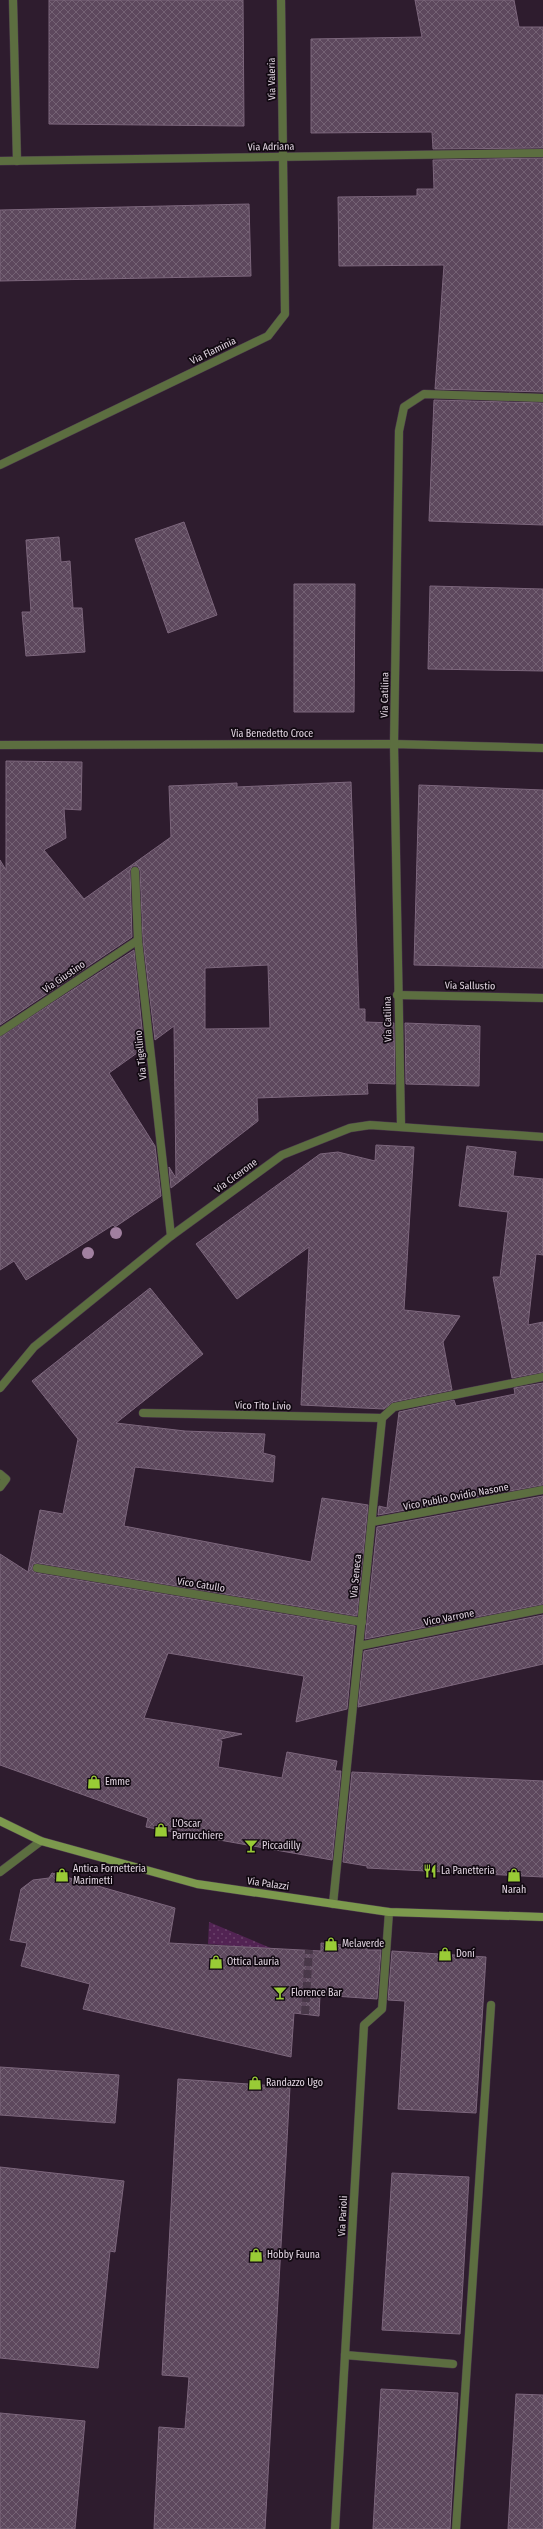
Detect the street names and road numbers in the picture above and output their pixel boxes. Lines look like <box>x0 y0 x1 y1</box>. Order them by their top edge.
street label: Via Valeria <box>266 57 278 100</box>
street label: Via Adriana <box>248 141 294 153</box>
street label: Via Flaminia <box>188 335 238 367</box>
street label: Via Catilina <box>379 672 391 718</box>
street label: Via Benedetto Croce <box>231 728 313 740</box>
street label: Via Giustino <box>40 958 88 996</box>
street label: Via Sallustio <box>445 980 495 992</box>
street label: Via Catilina <box>382 996 394 1042</box>
street label: Via Tigellino <box>132 1030 150 1080</box>
street label: Via Cicerone <box>212 1156 260 1196</box>
street label: Vico Tito Livio <box>235 1400 291 1412</box>
street label: Vico Publio Ovidio Nasone <box>402 1481 510 1513</box>
street label: Via Seneca <box>348 1553 364 1599</box>
street label: Vico Catullo <box>176 1575 226 1595</box>
street label: Vico Varrone <box>423 1607 475 1629</box>
street label: Via Palazzi <box>246 1875 290 1893</box>
street label: Via Parioli <box>336 2195 350 2237</box>

